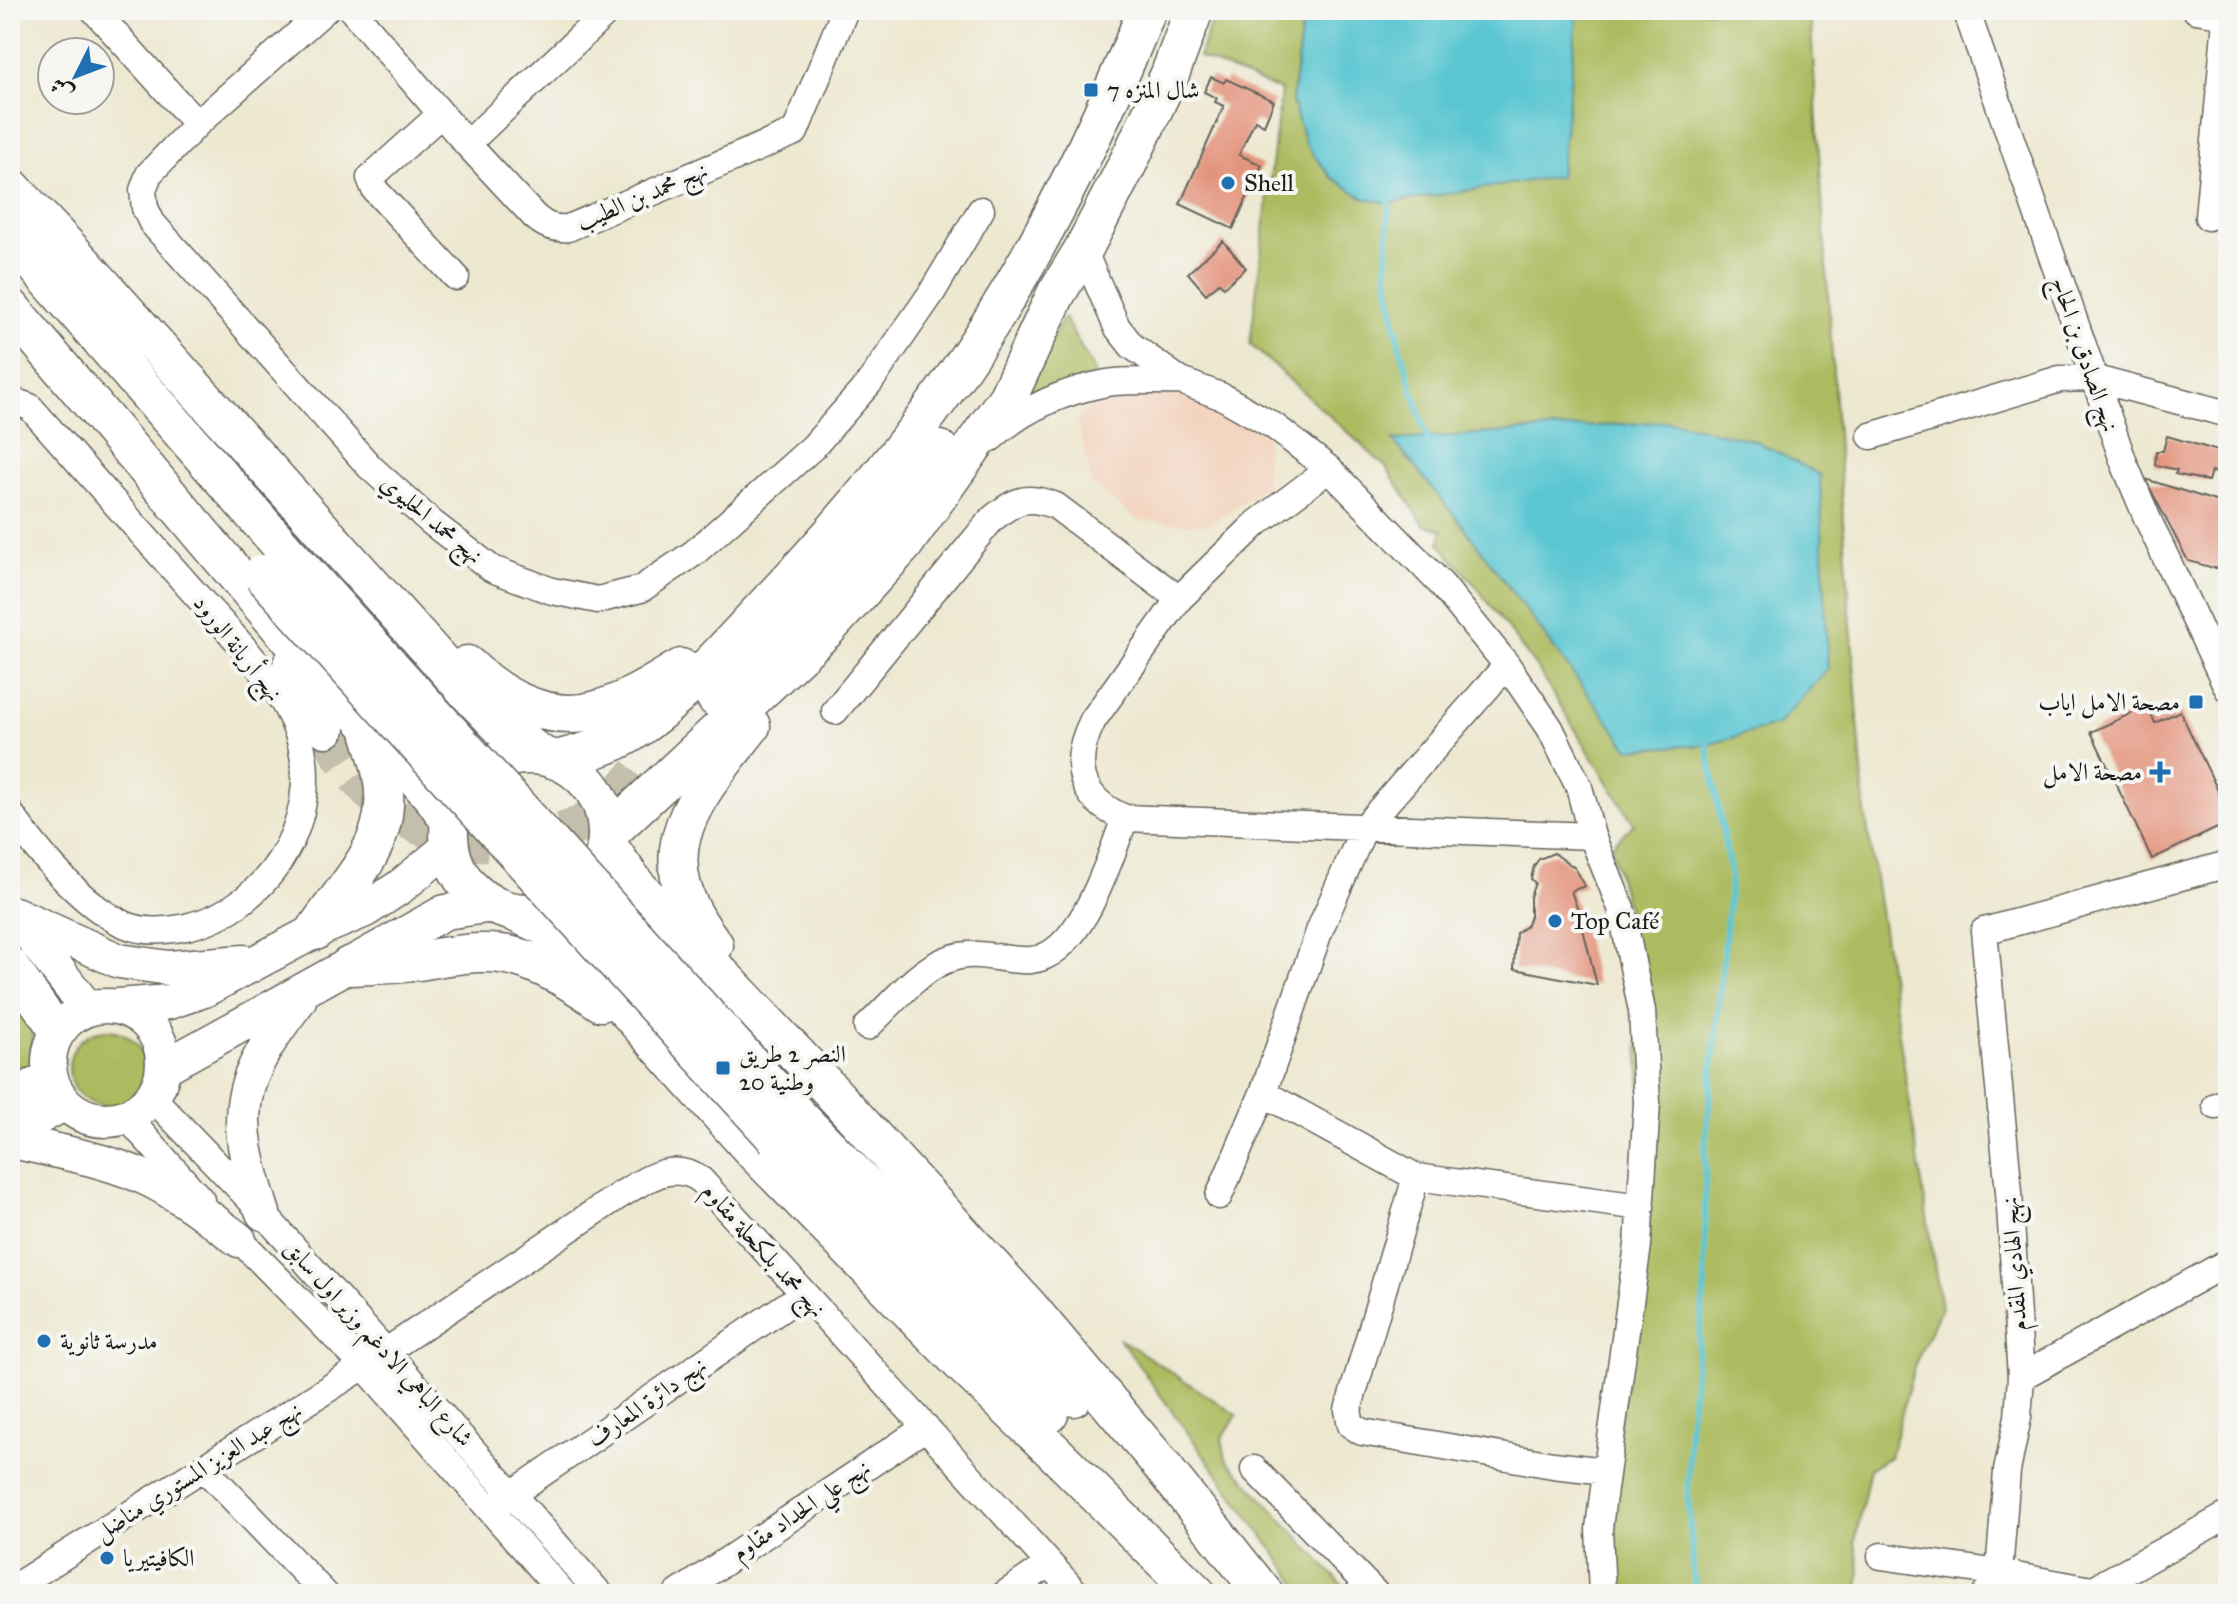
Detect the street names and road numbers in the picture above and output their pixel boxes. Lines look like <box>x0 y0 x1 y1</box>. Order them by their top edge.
street label: نهج محمد بن الطيب <box>572 155 715 243</box>
street label: نهج الصادق بن الحاج <box>2039 272 2126 438</box>
street label: نهج محمد الحليوي <box>371 467 489 575</box>
street label: نهج أريانة الورود <box>182 587 291 711</box>
street label: نهج محمد بلكحلة مقاوم <box>691 1176 833 1328</box>
street label: نهج الهادي المقدم <box>1994 1196 2040 1332</box>
street label: شارع الباهي الادغم وزير اول سابق <box>273 1233 480 1457</box>
street label: نهج دائرة المعارف <box>582 1350 716 1459</box>
street label: نهج عبد العزيز المستوري مناضل <box>89 1395 311 1552</box>
street label: نهج علي الحداد مقاوم <box>726 1453 881 1574</box>

